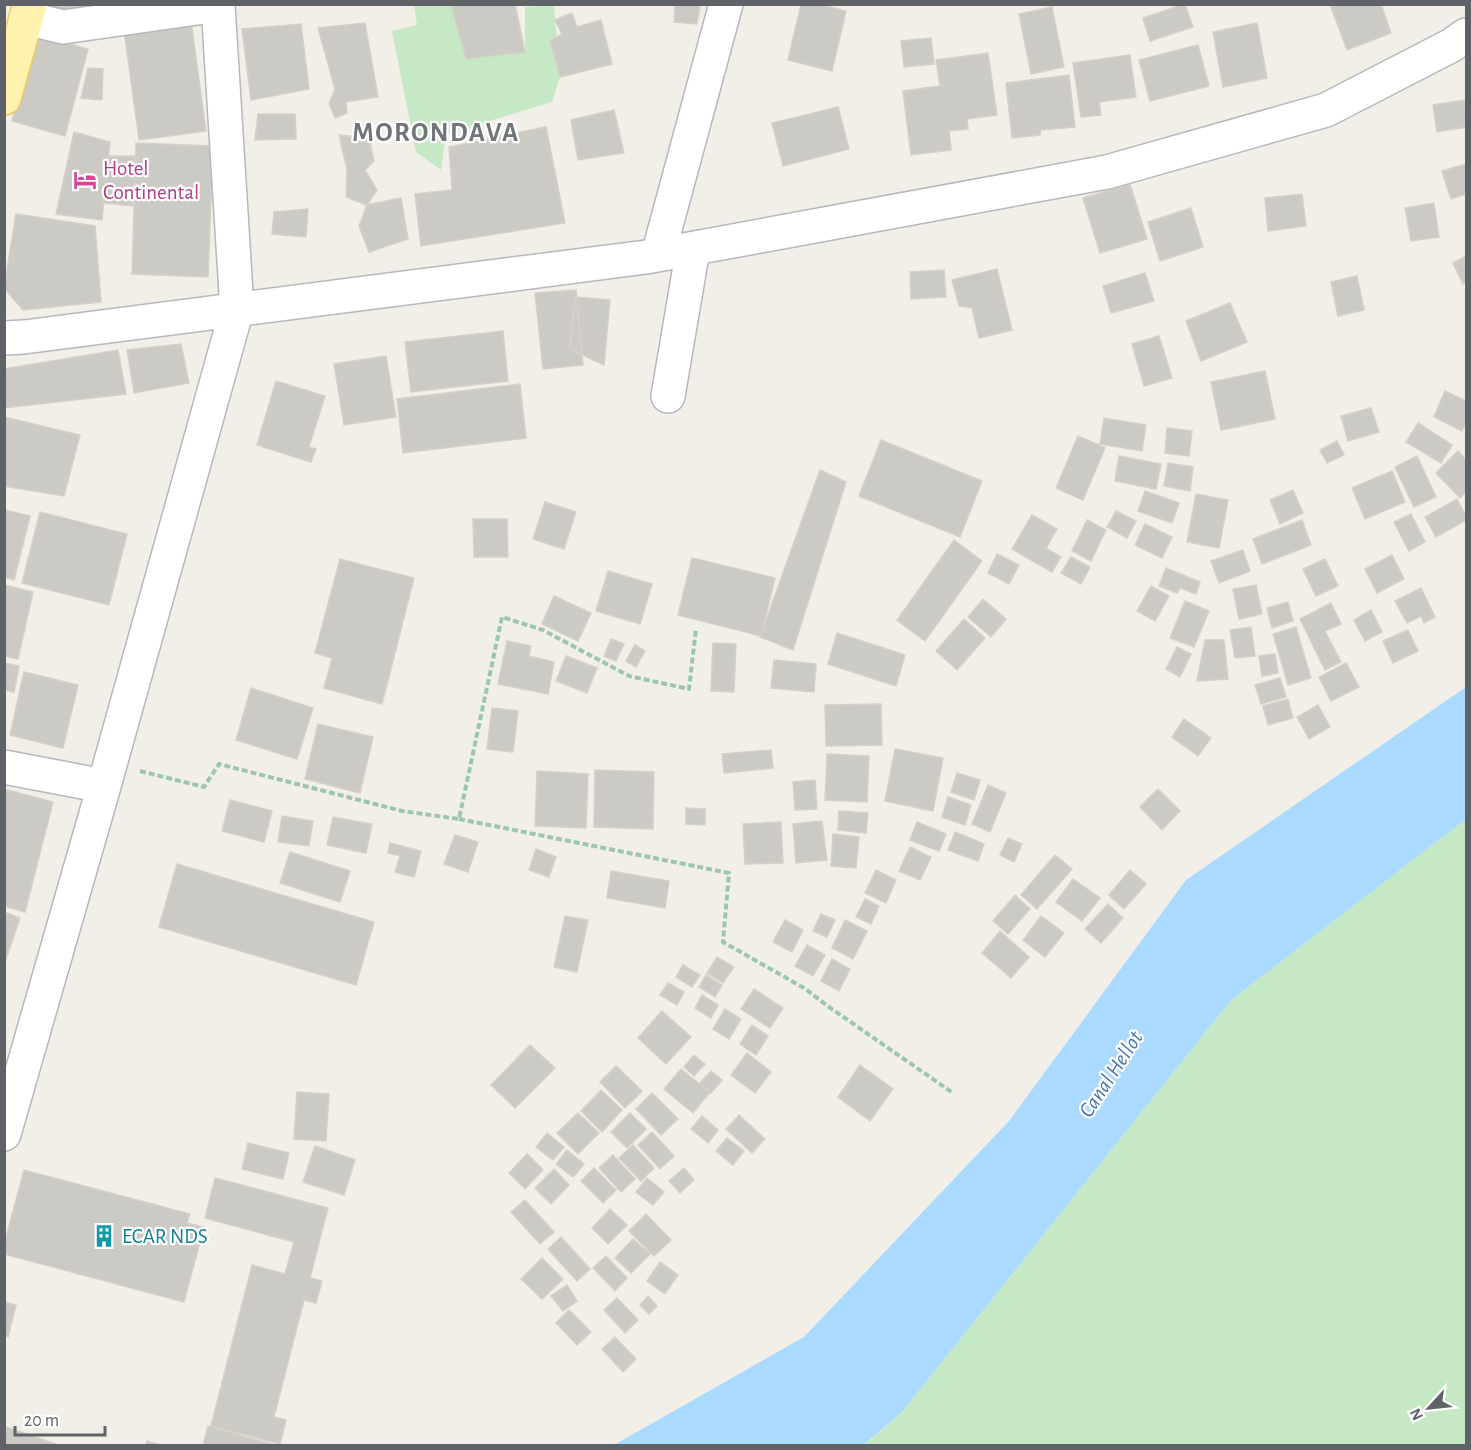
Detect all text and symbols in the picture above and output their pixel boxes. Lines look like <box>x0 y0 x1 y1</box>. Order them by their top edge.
district label: MORONDAVA <box>352 119 520 146</box>
place label: Hotel Continental <box>103 158 199 203</box>
hotel icon: Hotel Continental <box>72 167 98 193</box>
water label: Canal Hellot <box>1075 1026 1147 1121</box>
building icon: ECAR NDS <box>91 1223 117 1249</box>
place label: ECAR NDS <box>122 1226 208 1247</box>
north arrow <box>1399 1378 1459 1438</box>
scale bar <box>15 1399 105 1437</box>
text: N <box>1407 1406 1426 1423</box>
text: 20 m <box>24 1412 59 1430</box>

